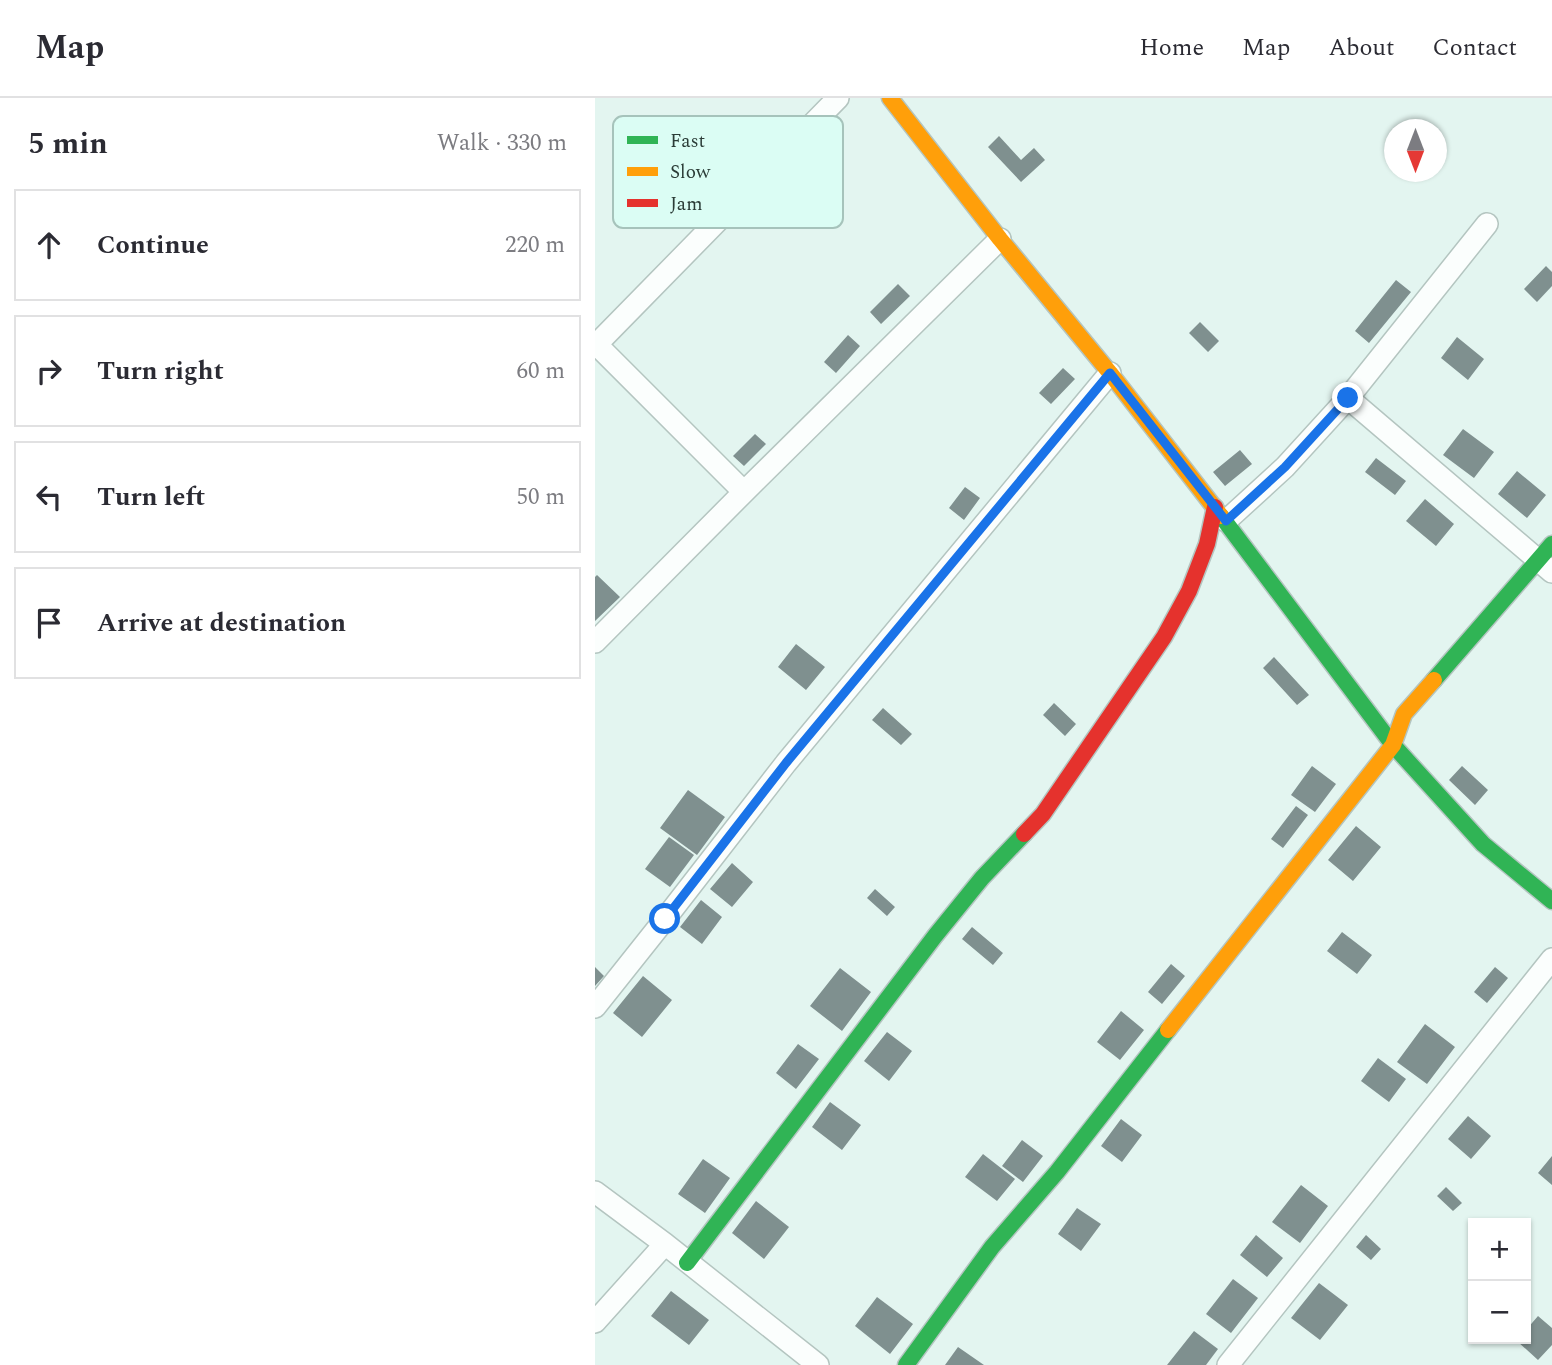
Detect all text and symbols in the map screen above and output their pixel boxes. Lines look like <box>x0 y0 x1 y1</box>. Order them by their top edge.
text: Map <box>35 23 104 73</box>
text: Home <box>1139 30 1204 66</box>
text: Map <box>1242 30 1290 66</box>
text: About <box>1328 30 1394 66</box>
text: Contact <box>1432 30 1517 66</box>
legend <box>613 116 843 228</box>
north arrow <box>1384 119 1447 182</box>
text: 5 min <box>28 121 108 167</box>
text: Walk · 330 m <box>437 126 567 161</box>
text: Fast <box>670 127 706 156</box>
text: Slow <box>670 158 711 187</box>
text: Jam <box>670 190 702 219</box>
text: Continue <box>97 225 209 265</box>
icon: ahead <box>30 226 68 264</box>
text: 220 m <box>505 228 565 263</box>
text: Turn right <box>97 351 224 391</box>
icon: right <box>30 352 68 390</box>
text: 60 m <box>516 354 565 389</box>
route end <box>1332 382 1363 413</box>
text: Turn left <box>97 477 205 517</box>
icon: left <box>30 478 68 516</box>
text: 50 m <box>516 480 565 515</box>
text: Arrive at destination <box>97 603 346 643</box>
icon: arrive <box>30 604 68 642</box>
route start <box>649 903 680 934</box>
map controls <box>1468 1218 1531 1344</box>
button: + <box>1468 1218 1531 1281</box>
button: − <box>1468 1281 1531 1344</box>

